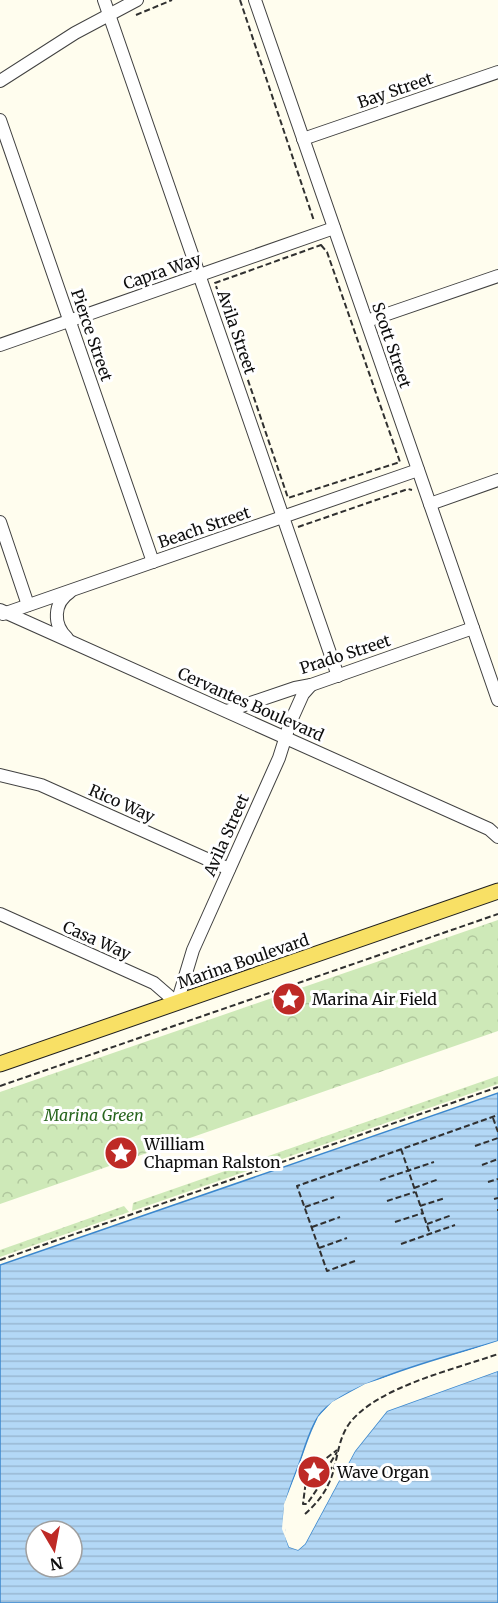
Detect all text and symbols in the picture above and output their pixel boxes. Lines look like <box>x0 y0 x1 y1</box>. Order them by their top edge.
street label: Bay Street <box>355 68 436 112</box>
street label: Capra Way <box>120 248 204 294</box>
street label: Pierce Street <box>67 286 117 385</box>
street label: Avila Street <box>213 286 261 377</box>
street label: Scott Street <box>368 300 416 391</box>
street label: Beach Street <box>155 502 253 552</box>
street label: Prado Street <box>297 630 394 678</box>
street label: Cervantes Boulevard <box>175 663 328 745</box>
street label: Rico Way <box>86 780 159 827</box>
street label: Avila Street <box>199 790 253 880</box>
street label: Casa Way <box>60 916 135 964</box>
street label: Marina Boulevard <box>175 929 312 993</box>
place icon: Marina Air Field <box>271 981 307 1017</box>
place label: Marina Air Field <box>312 989 437 1009</box>
park label: Marina Green <box>43 1105 144 1125</box>
place label: William Chapman Ralston <box>143 1134 281 1172</box>
place icon: William Chapman Ralston <box>103 1135 139 1171</box>
place icon: Wave Organ <box>296 1454 332 1490</box>
place label: Wave Organ <box>336 1462 429 1482</box>
north arrow <box>24 1519 84 1579</box>
text: N <box>48 1553 65 1575</box>

